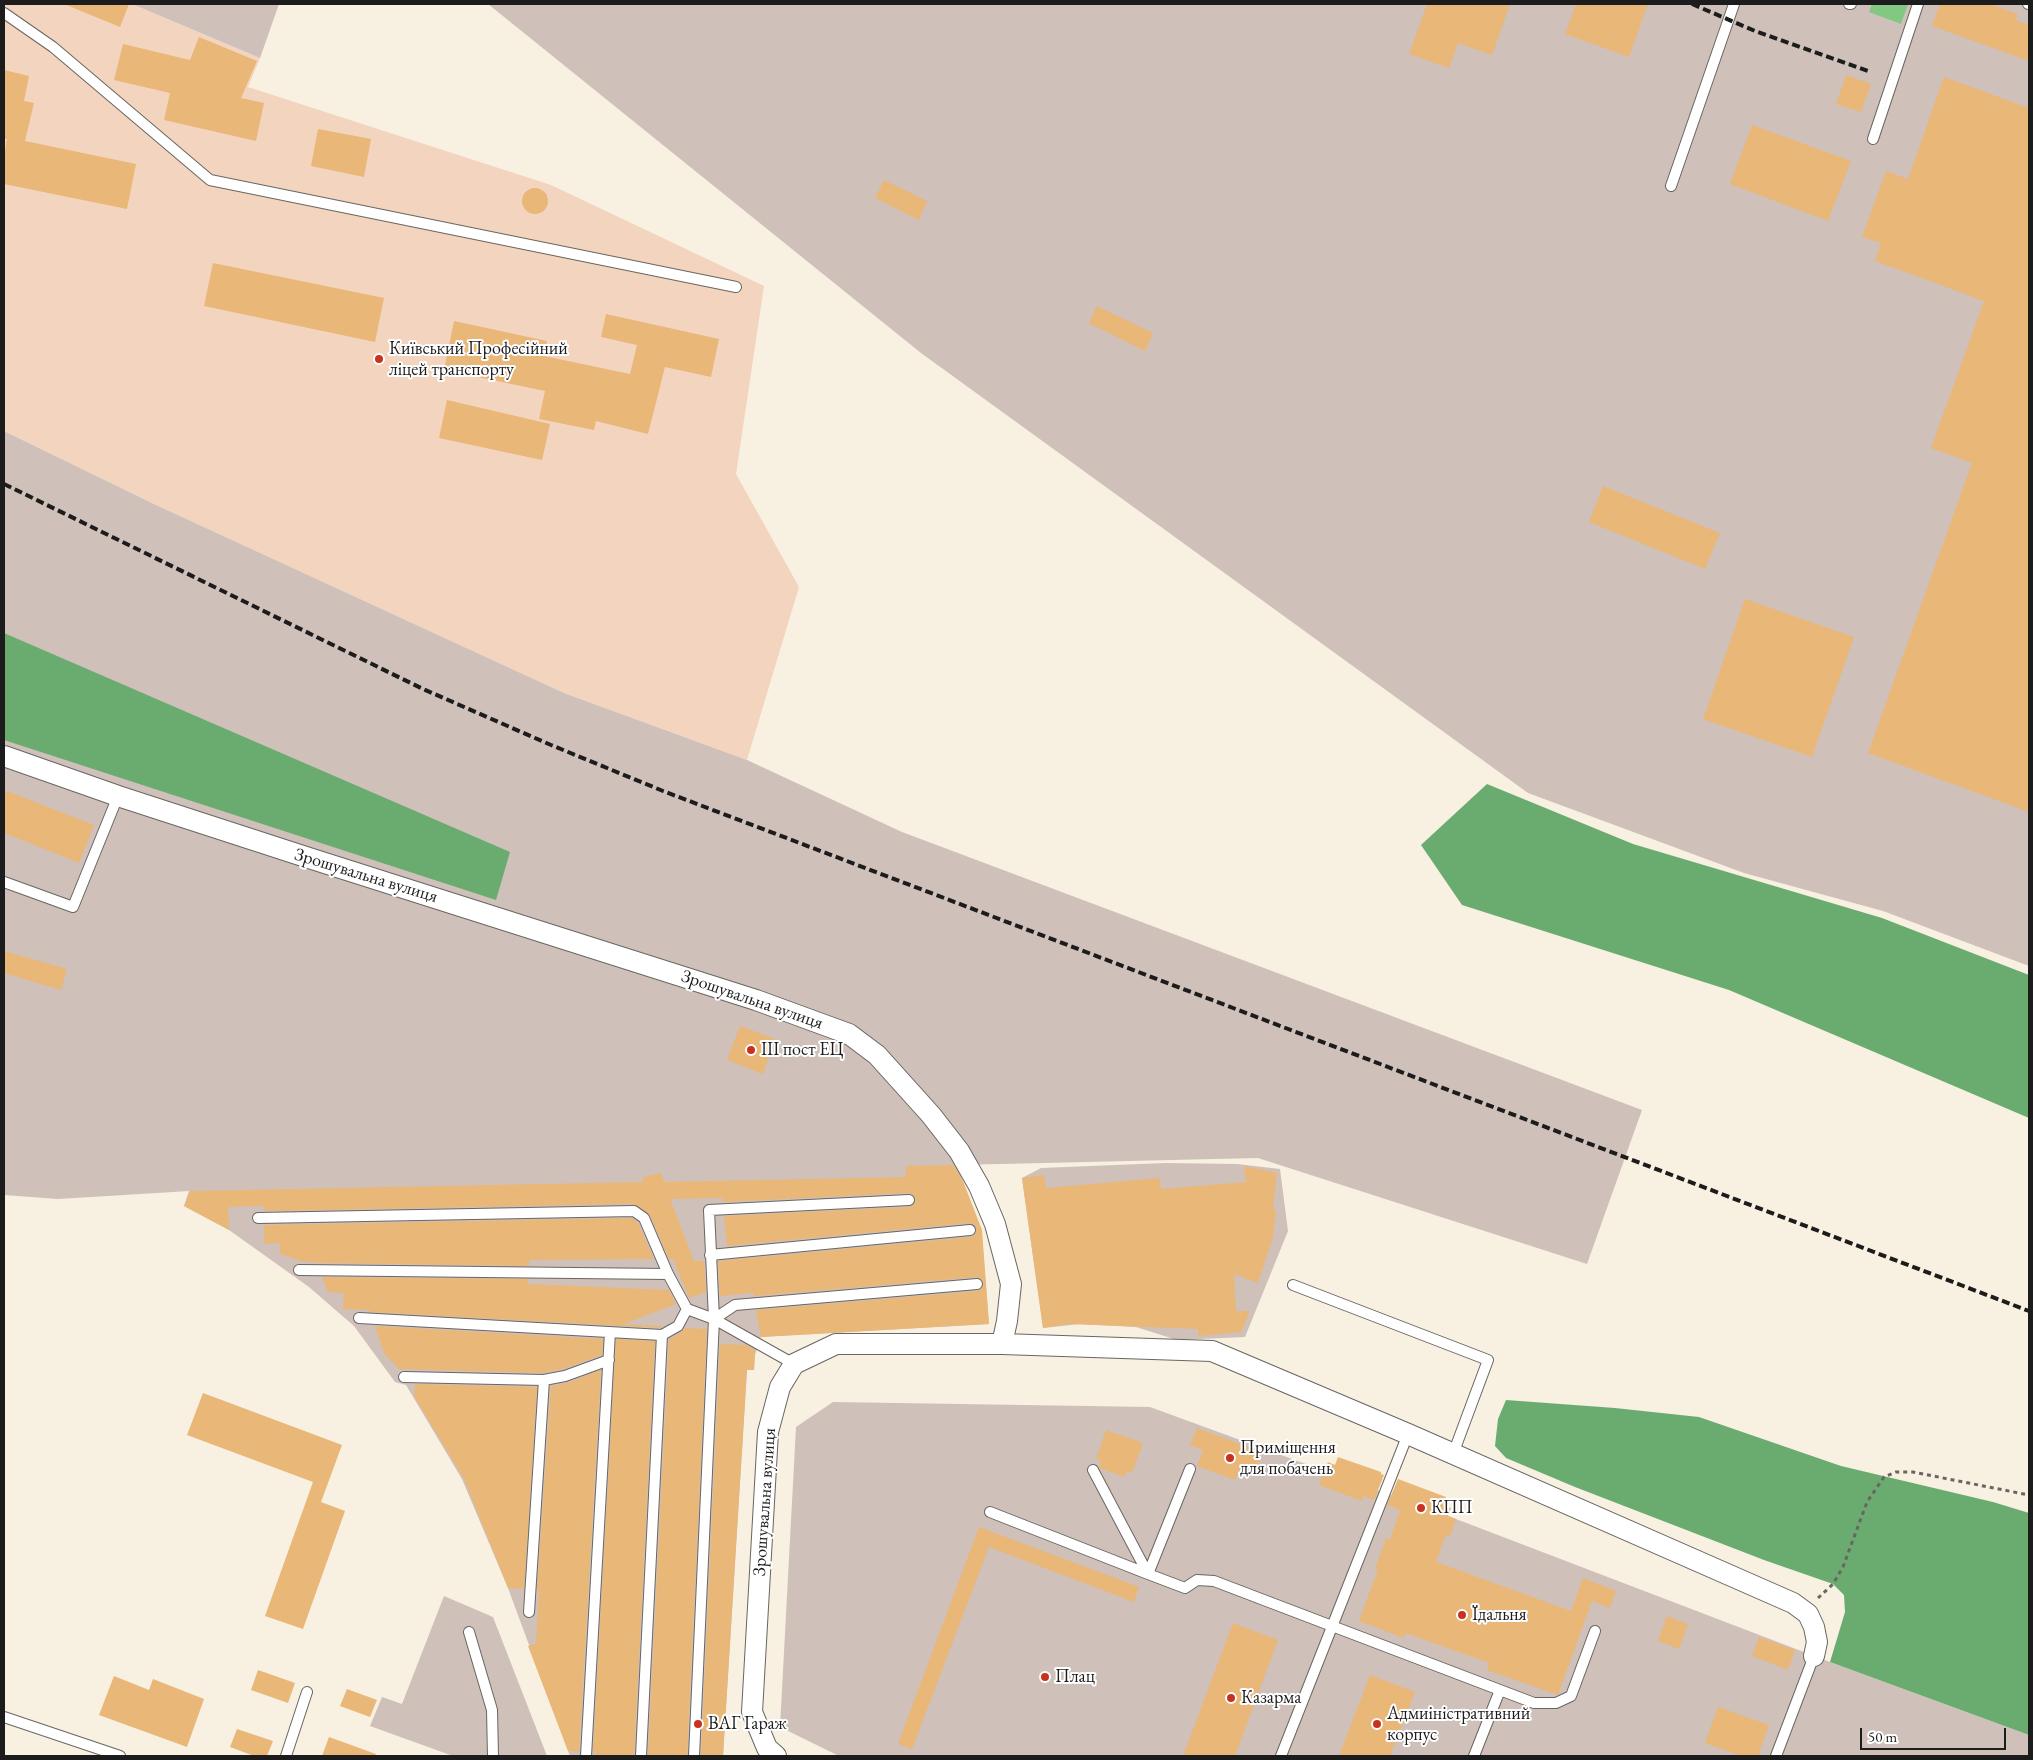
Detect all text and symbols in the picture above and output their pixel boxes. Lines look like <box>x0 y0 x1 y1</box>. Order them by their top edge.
place label: Київський Професійний ліцей транспорту <box>389 338 568 380</box>
marker: Київський Професійний ліцей транспорту <box>373 353 385 365</box>
street label: Зрошувальна вулиця <box>292 844 440 908</box>
street label: Зрошувальна вулиця <box>678 966 826 1034</box>
place label: III пост ЕЦ <box>761 1039 843 1061</box>
marker: III пост ЕЦ <box>745 1044 757 1056</box>
street label: Зрошувальна вулиця <box>749 1427 781 1577</box>
place label: Приміщення для побачень <box>1240 1437 1336 1480</box>
marker: Приміщення для побачень <box>1224 1452 1236 1464</box>
place label: КПП <box>1431 1497 1473 1519</box>
marker: КПП <box>1415 1502 1427 1514</box>
place label: Їдальня <box>1472 1604 1527 1626</box>
marker: Їдальня <box>1456 1609 1468 1621</box>
place label: Плац <box>1055 1666 1095 1688</box>
marker: Плац <box>1039 1671 1051 1683</box>
place label: Казарма <box>1241 1687 1302 1709</box>
marker: Казарма <box>1225 1692 1237 1704</box>
place label: Адмиіністративний корпус <box>1387 1703 1530 1746</box>
place label: ВАГ Гараж <box>708 1713 787 1735</box>
marker: ВАГ Гараж <box>692 1718 704 1730</box>
marker: Адмиіністративний корпус <box>1371 1718 1383 1730</box>
scale bar <box>1863 1718 2009 1750</box>
text: 50 m <box>1868 1727 1897 1746</box>

